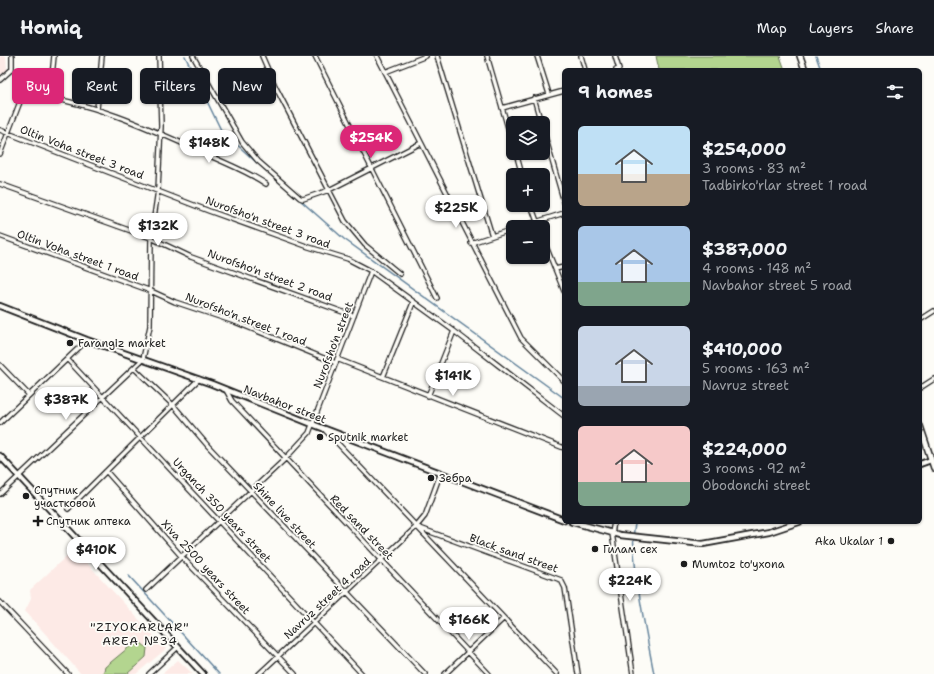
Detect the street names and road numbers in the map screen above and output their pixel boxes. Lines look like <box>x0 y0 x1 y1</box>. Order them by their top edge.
street label: Oltin Voha street 3 road <box>18 122 146 183</box>
street label: Nurofsho'n street 3 road <box>203 193 332 252</box>
street label: Oltin Voha street 1 road <box>15 226 141 284</box>
street label: Nurofsho'n street 2 road <box>205 246 334 305</box>
street label: Nurofsho'n street 1 road <box>183 289 309 350</box>
street label: Nurofsho'n street <box>310 299 357 391</box>
street label: Navbahor street <box>241 382 329 427</box>
street label: Urganch 350 years street <box>169 455 274 566</box>
street label: Shine live street <box>250 479 320 552</box>
street label: Red sand street <box>327 491 397 563</box>
street label: Xiva 2500 years street <box>158 517 254 618</box>
street label: Black sand street <box>467 530 560 577</box>
street label: Navruz street 4 road <box>281 554 374 643</box>

